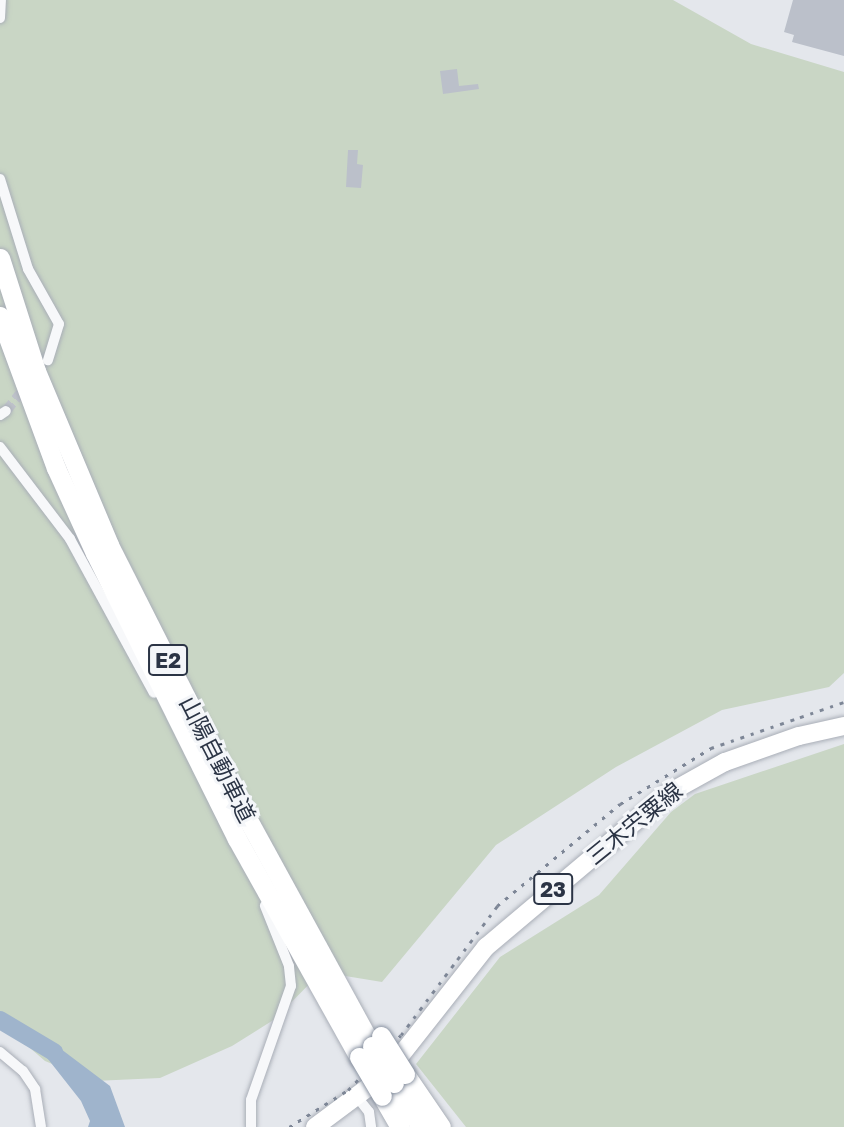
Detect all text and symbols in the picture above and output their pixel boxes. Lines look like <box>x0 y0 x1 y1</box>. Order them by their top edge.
road number: E2 <box>147 642 189 678</box>
street label: 山陽自動車道 <box>174 691 262 827</box>
street label: 三木宍粟線 <box>581 776 687 870</box>
road number: 23 <box>532 872 574 906</box>

